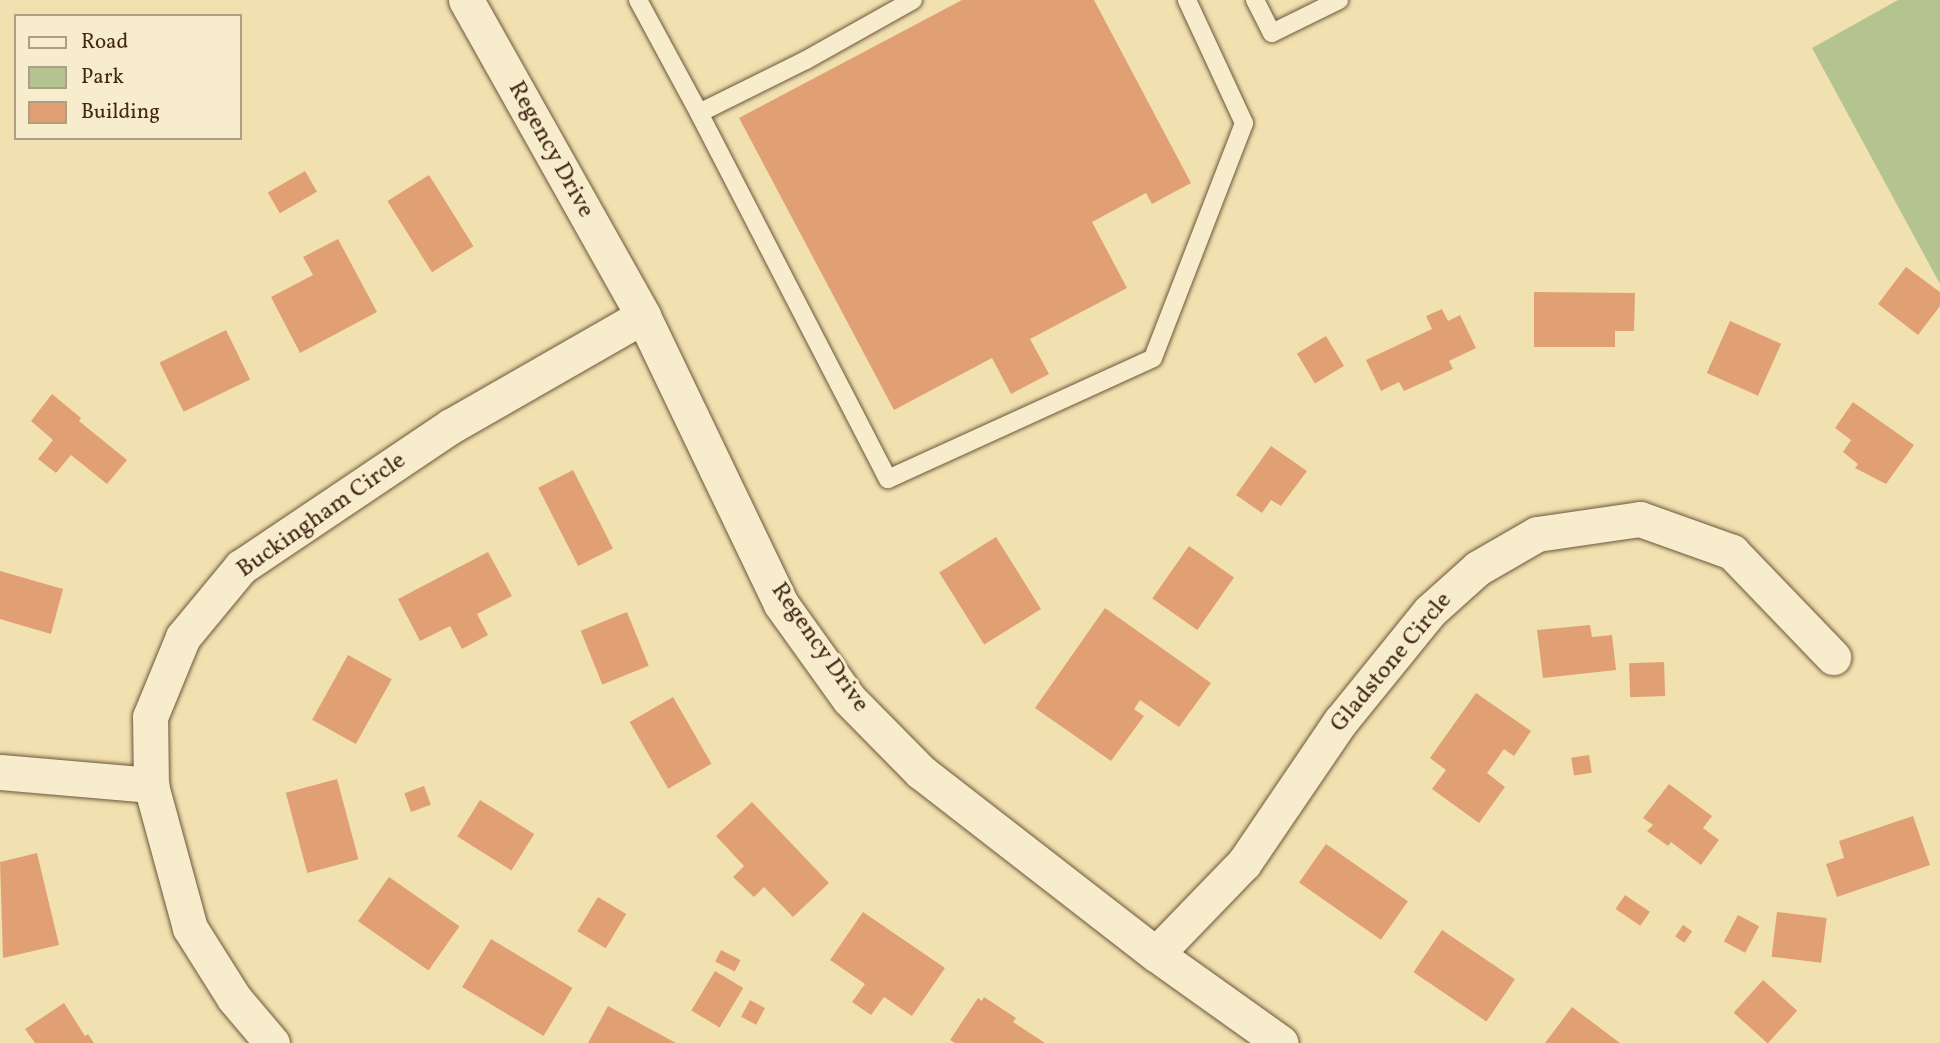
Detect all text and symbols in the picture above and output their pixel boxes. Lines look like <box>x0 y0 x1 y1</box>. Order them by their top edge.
legend <box>14 14 242 140</box>
text: Road <box>81 28 128 57</box>
text: Park <box>81 63 124 92</box>
street label: Regency Drive <box>500 76 600 224</box>
text: Building <box>81 98 160 127</box>
street label: Buckingham Circle <box>232 447 412 585</box>
street label: Regency Drive <box>763 577 875 719</box>
street label: Gladstone Circle <box>1325 587 1459 739</box>

